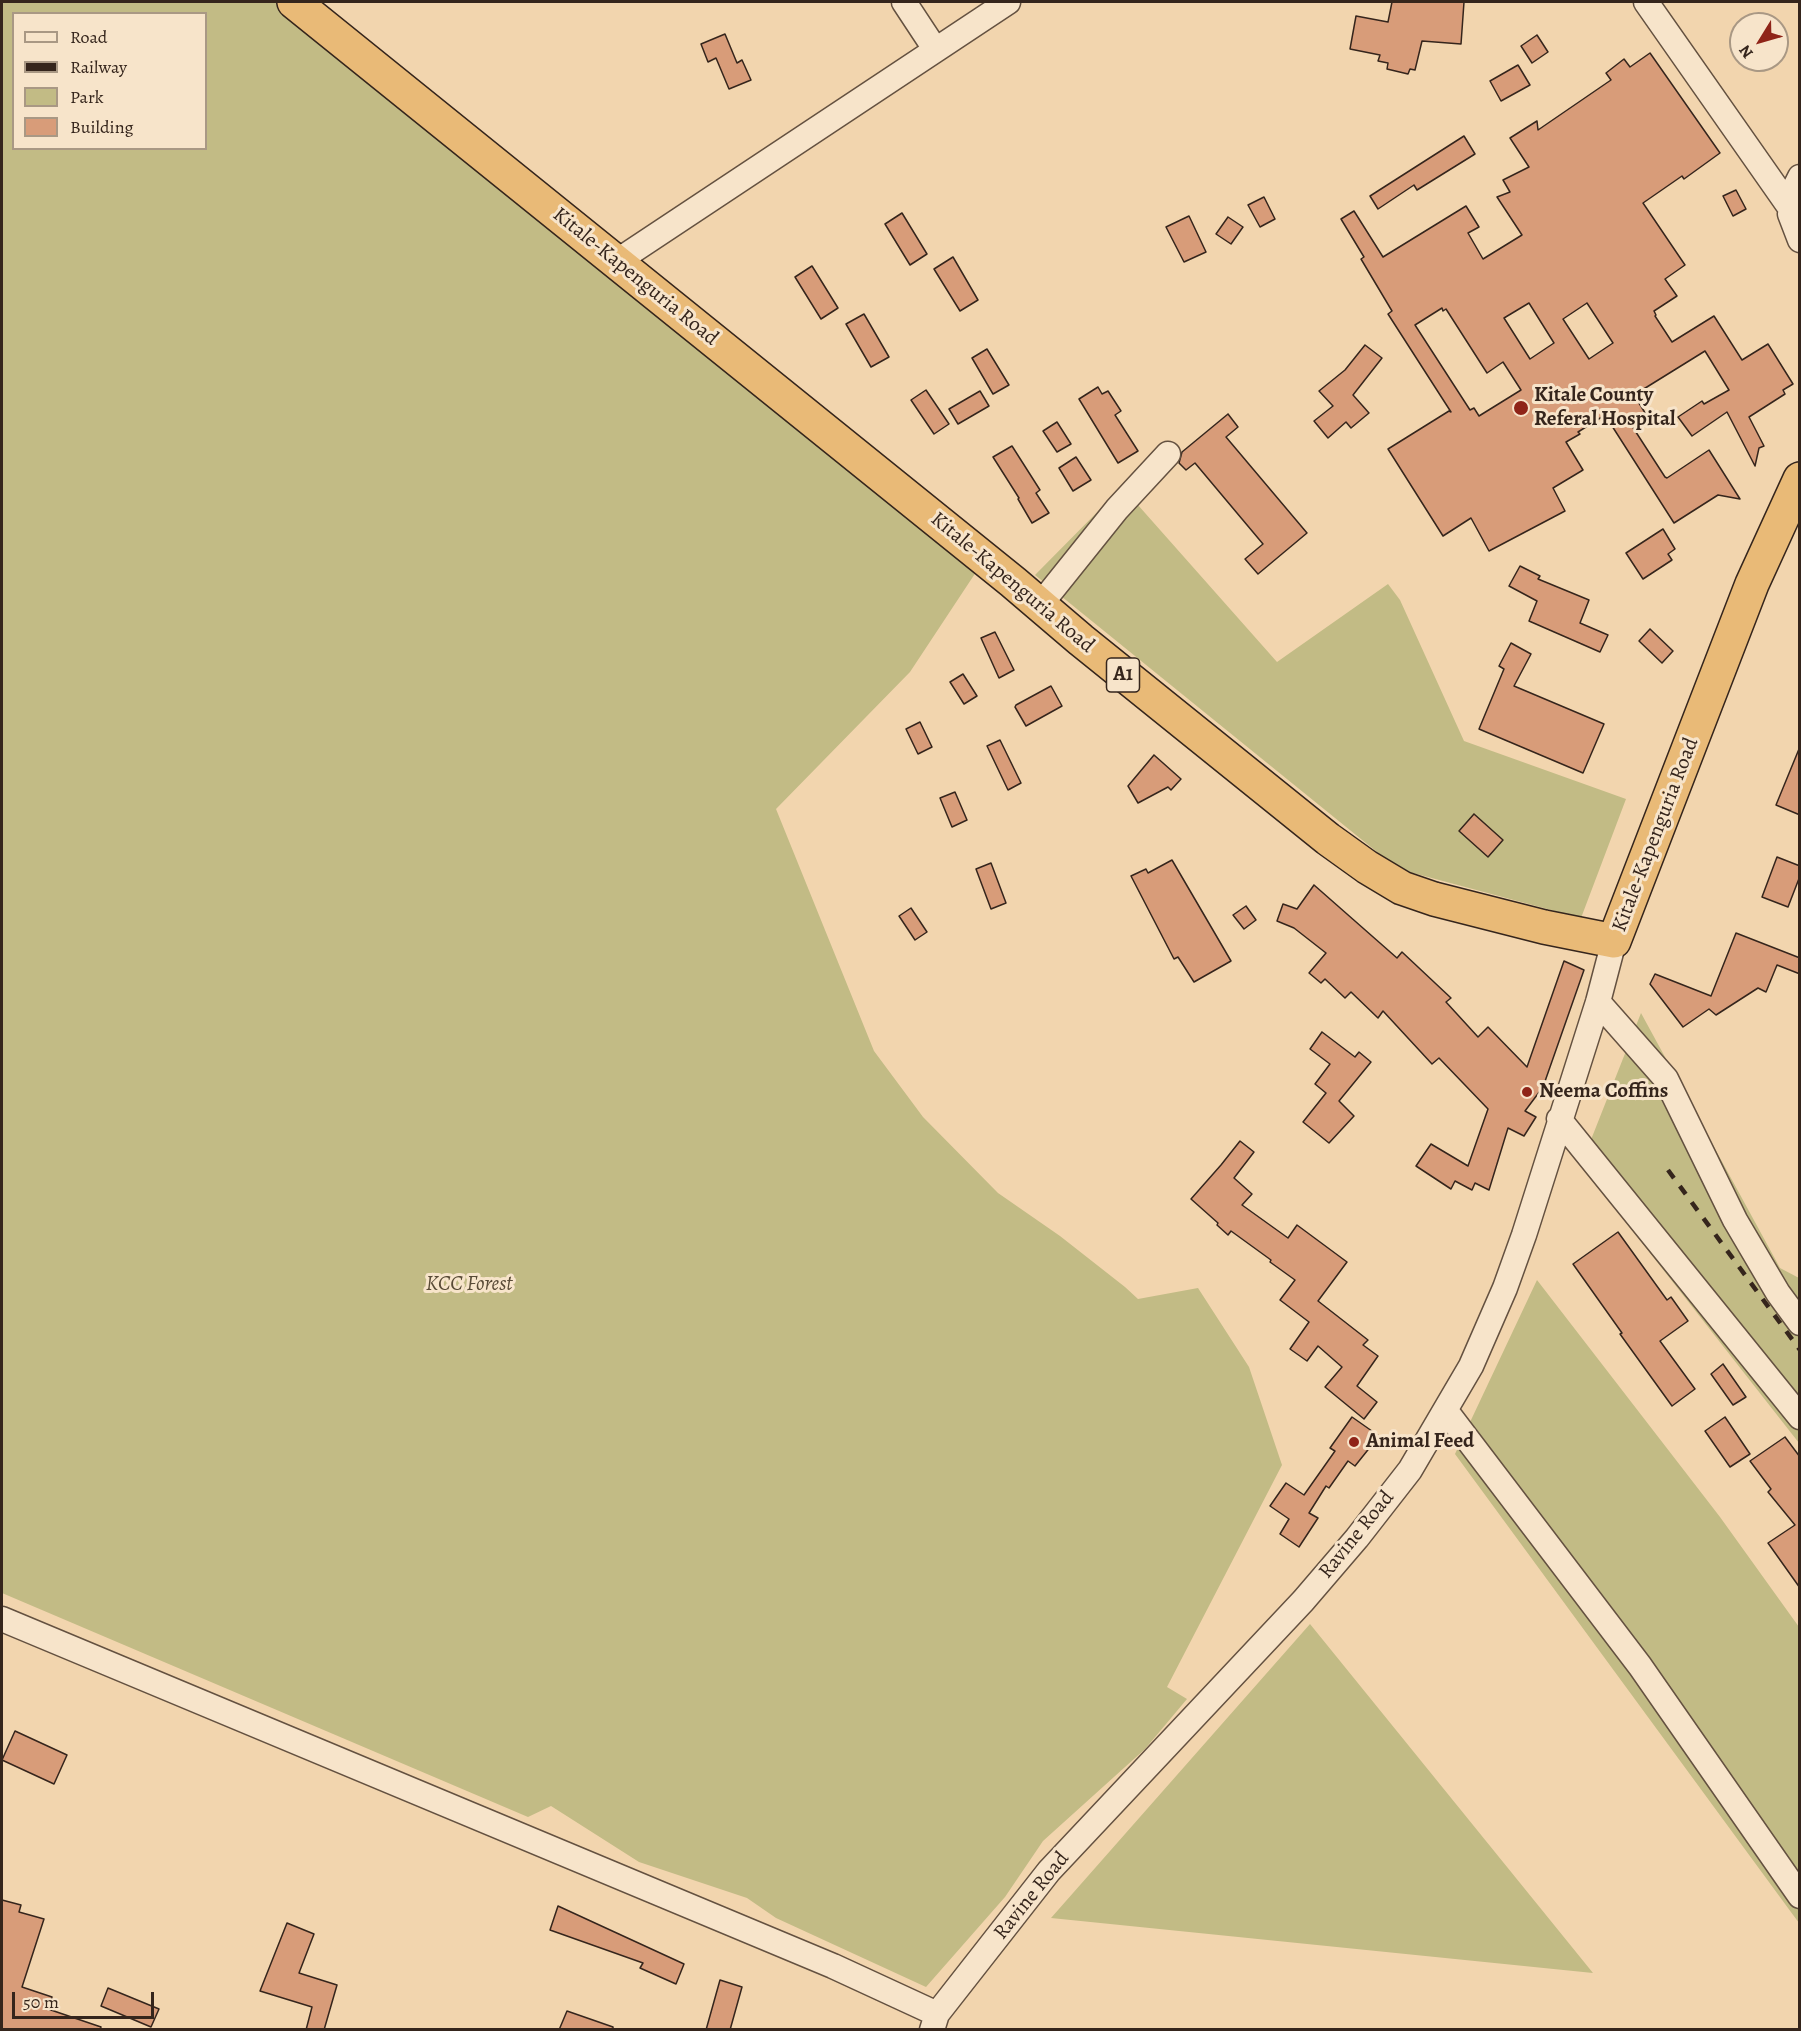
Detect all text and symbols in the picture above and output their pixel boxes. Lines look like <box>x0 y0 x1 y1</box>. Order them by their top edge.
legend <box>12 12 207 150</box>
north arrow <box>1729 12 1789 72</box>
text: Road <box>70 25 107 49</box>
text: N <box>1734 40 1759 63</box>
text: Railway <box>70 55 127 79</box>
text: Park <box>70 85 104 109</box>
text: Building <box>70 115 134 139</box>
street label: Kitale-Kapenguria Road <box>547 202 723 352</box>
place label: Kitale County Referal Hospital <box>1534 383 1676 433</box>
marker: Kitale County Referal Hospital <box>1512 399 1530 417</box>
street label: Kitale-Kapenguria Road <box>925 507 1099 659</box>
road number: A1 <box>1106 658 1140 692</box>
street label: Kitale-Kapenguria Road <box>1607 734 1705 936</box>
place label: Neema Coffins <box>1539 1079 1668 1105</box>
marker: Neema Coffins <box>1520 1085 1534 1099</box>
park label: KCC Forest <box>426 1272 512 1298</box>
place label: Animal Feed <box>1366 1429 1474 1455</box>
marker: Animal Feed <box>1347 1435 1361 1449</box>
street label: Ravine Road <box>1314 1486 1400 1584</box>
street label: Ravine Road <box>989 1847 1075 1945</box>
scale bar <box>15 1980 158 2018</box>
text: 50 m <box>23 1990 59 2014</box>

